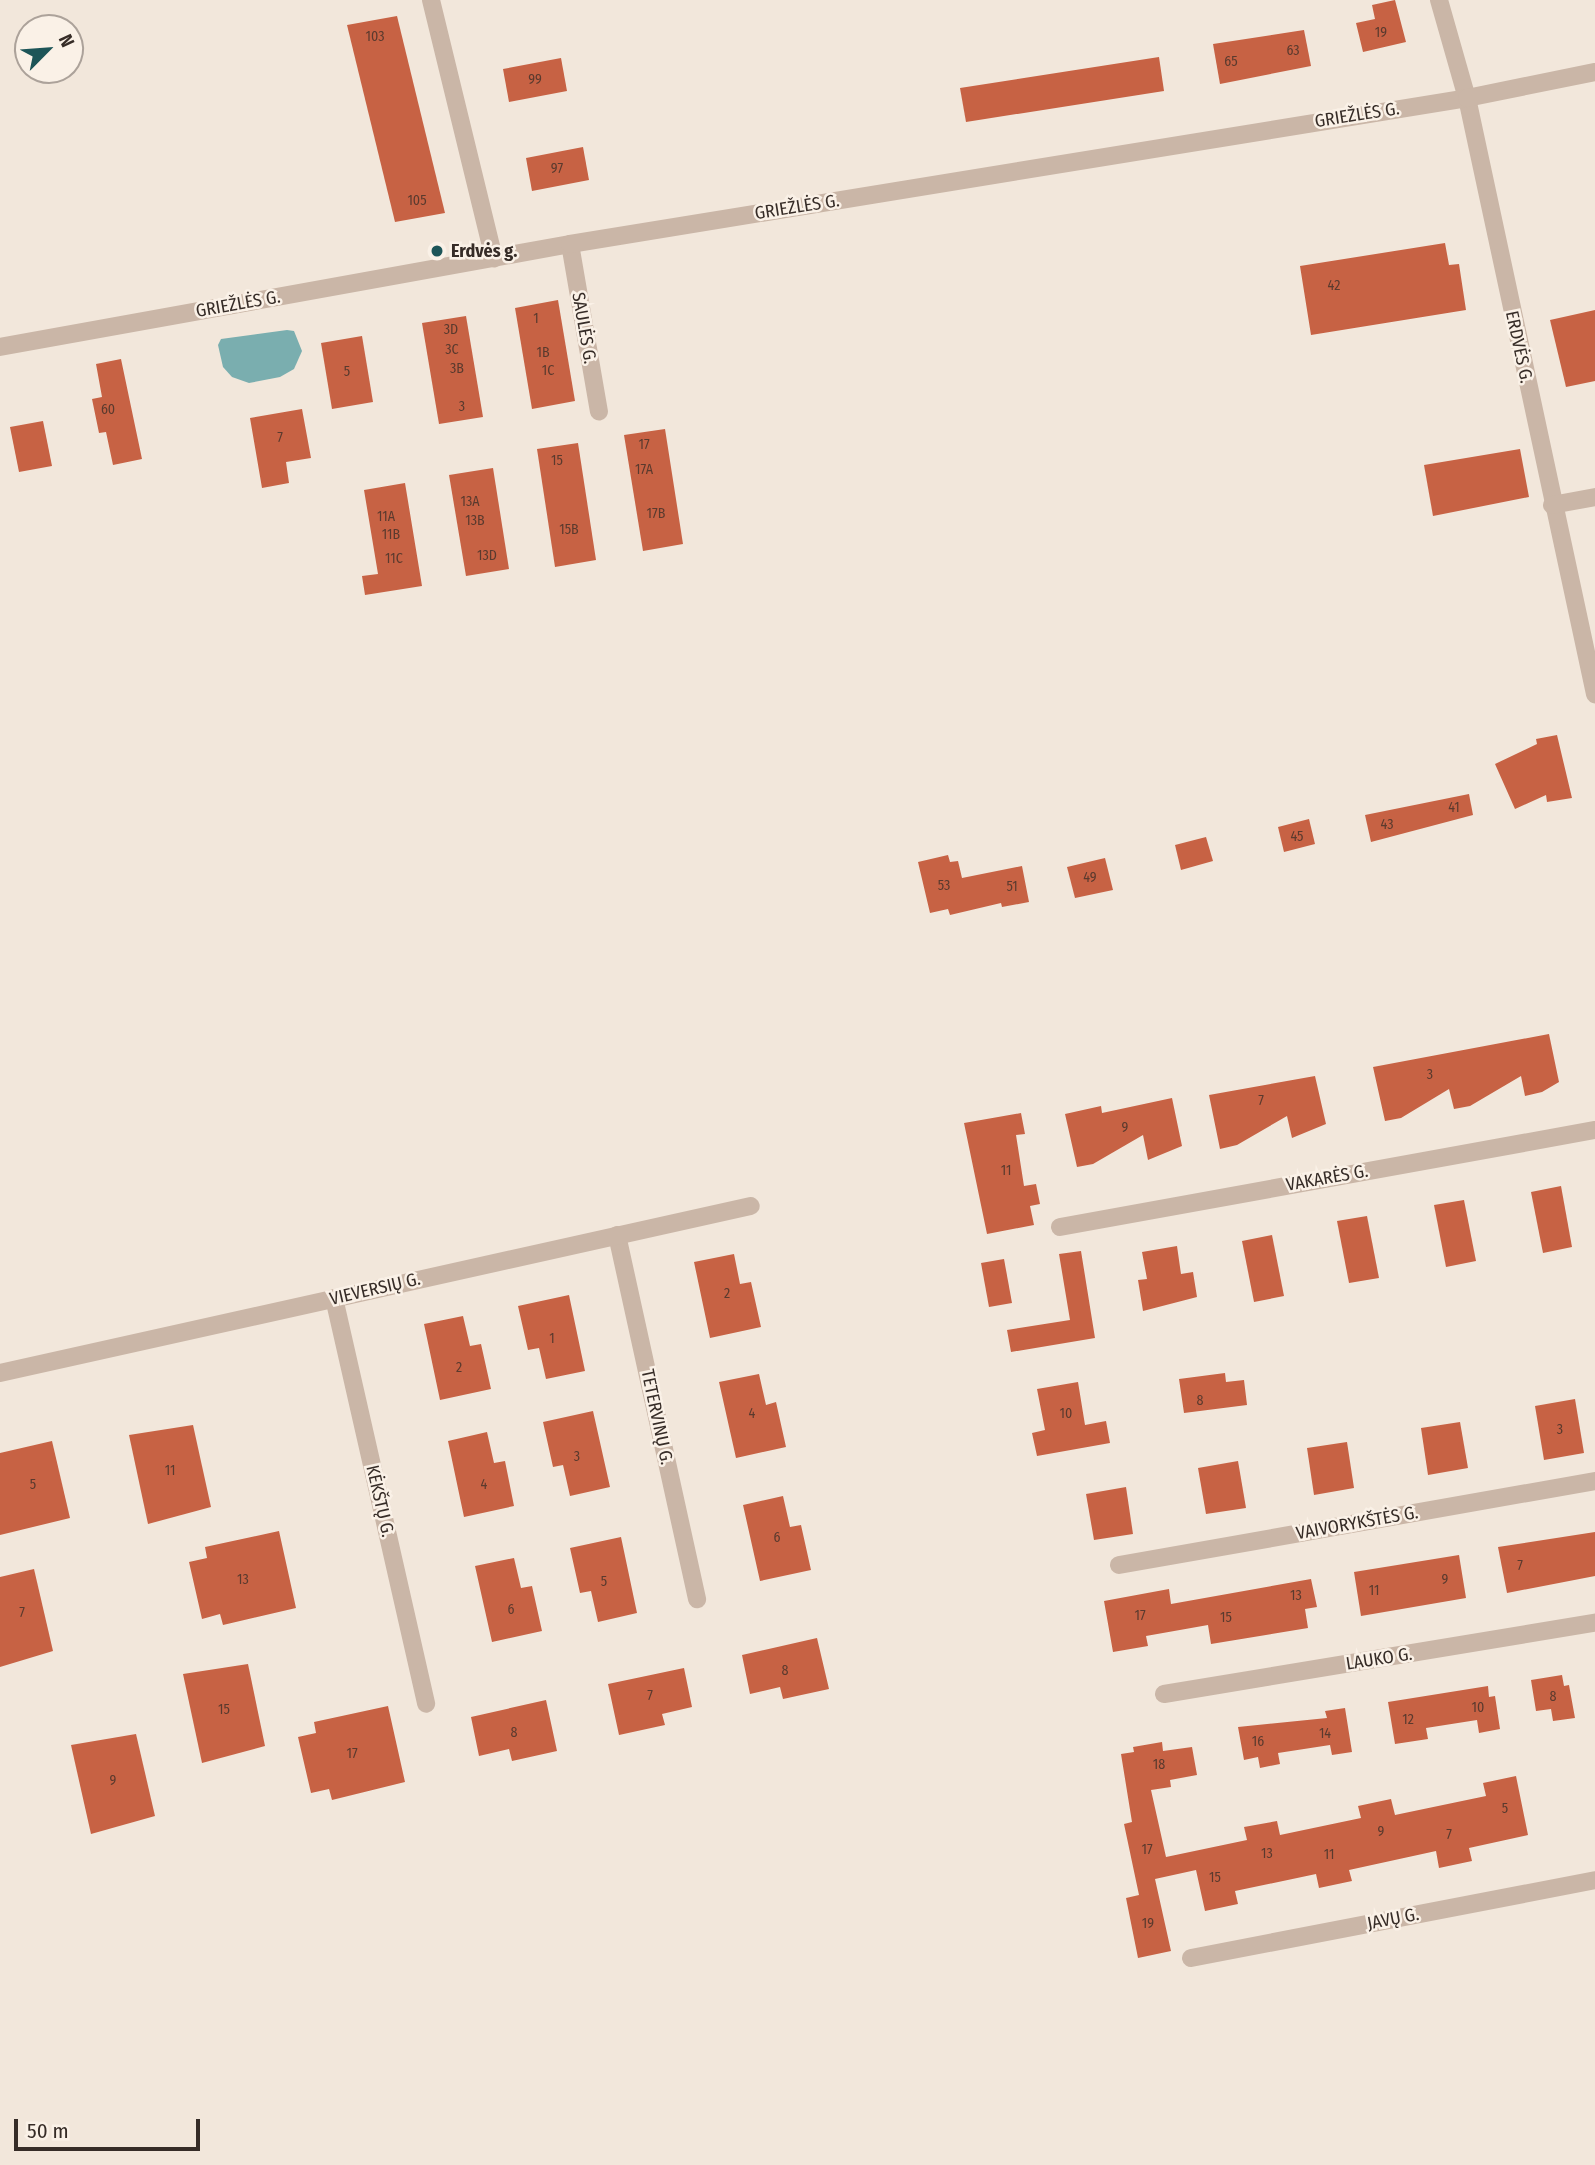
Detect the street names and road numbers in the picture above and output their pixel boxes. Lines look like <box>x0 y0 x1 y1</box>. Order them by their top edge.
street label: GRIEŽLĖS G. <box>1313 98 1401 132</box>
street label: GRIEŽLĖS G. <box>753 190 841 224</box>
street label: GRIEŽLĖS G. <box>194 286 282 322</box>
street label: SAULĖS G. <box>567 291 601 365</box>
street label: ERDVĖS G. <box>1501 309 1537 385</box>
street label: VAKARĖS G. <box>1284 1160 1370 1196</box>
street label: VIEVERSIŲ G. <box>328 1268 422 1310</box>
street label: TETERVINŲ G. <box>636 1367 678 1467</box>
street label: KĖKŠTŲ G. <box>361 1463 399 1539</box>
street label: VAIVORYKŠTĖS G. <box>1294 1502 1420 1544</box>
street label: LAUKO G. <box>1344 1643 1414 1675</box>
street label: JAVŲ G. <box>1365 1903 1421 1935</box>

